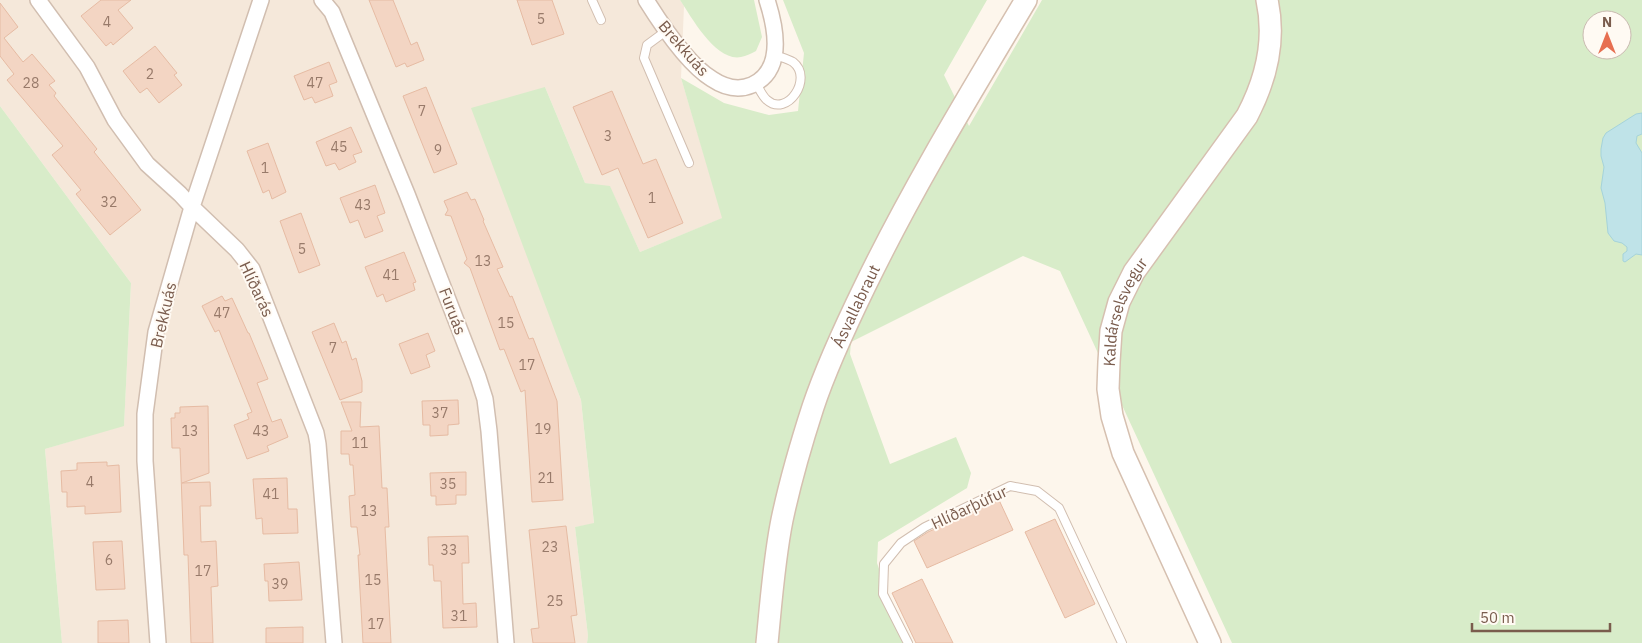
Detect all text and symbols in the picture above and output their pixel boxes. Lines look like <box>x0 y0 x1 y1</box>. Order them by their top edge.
house number: 5 <box>537 10 545 28</box>
north arrow <box>1582 10 1632 60</box>
house number: 4 <box>103 13 111 31</box>
text: N <box>1602 13 1612 31</box>
street label: Brekkuás <box>654 16 714 80</box>
house number: 2 <box>146 65 154 83</box>
house number: 28 <box>23 74 39 92</box>
house number: 47 <box>307 74 323 92</box>
house number: 7 <box>418 102 426 120</box>
house number: 3 <box>604 127 612 145</box>
house number: 45 <box>331 138 347 156</box>
house number: 9 <box>434 141 442 159</box>
house number: 1 <box>261 159 269 177</box>
house number: 1 <box>648 189 656 207</box>
house number: 32 <box>101 193 117 211</box>
house number: 43 <box>355 196 371 214</box>
house number: 5 <box>298 240 306 258</box>
house number: 13 <box>475 252 491 270</box>
street label: Kaldárselsvegur <box>1099 253 1152 367</box>
street label: Hlíðarás <box>235 258 279 320</box>
street label: Ásvallabraut <box>827 261 884 351</box>
house number: 41 <box>383 266 399 284</box>
street label: Brekkuás <box>146 280 180 350</box>
street label: Furuás <box>435 285 471 337</box>
house number: 47 <box>214 304 230 322</box>
house number: 15 <box>498 314 514 332</box>
house number: 7 <box>329 339 337 357</box>
house number: 17 <box>519 356 535 374</box>
house number: 37 <box>432 404 448 422</box>
house number: 19 <box>535 420 551 438</box>
house number: 13 <box>182 422 198 440</box>
house number: 43 <box>253 422 269 440</box>
house number: 11 <box>352 434 368 452</box>
house number: 21 <box>538 469 554 487</box>
house number: 4 <box>86 473 94 491</box>
house number: 35 <box>440 475 456 493</box>
street label: Hlíðarþúfur <box>928 481 1010 533</box>
house number: 41 <box>263 485 279 503</box>
house number: 13 <box>361 502 377 520</box>
house number: 23 <box>542 538 558 556</box>
house number: 33 <box>441 541 457 559</box>
house number: 6 <box>105 551 113 569</box>
house number: 17 <box>195 562 211 580</box>
house number: 15 <box>365 571 381 589</box>
house number: 39 <box>272 575 288 593</box>
house number: 25 <box>547 592 563 610</box>
scale bar <box>1472 600 1610 632</box>
house number: 31 <box>451 607 467 625</box>
text: 50 m <box>1480 608 1515 627</box>
house number: 17 <box>368 615 384 633</box>

